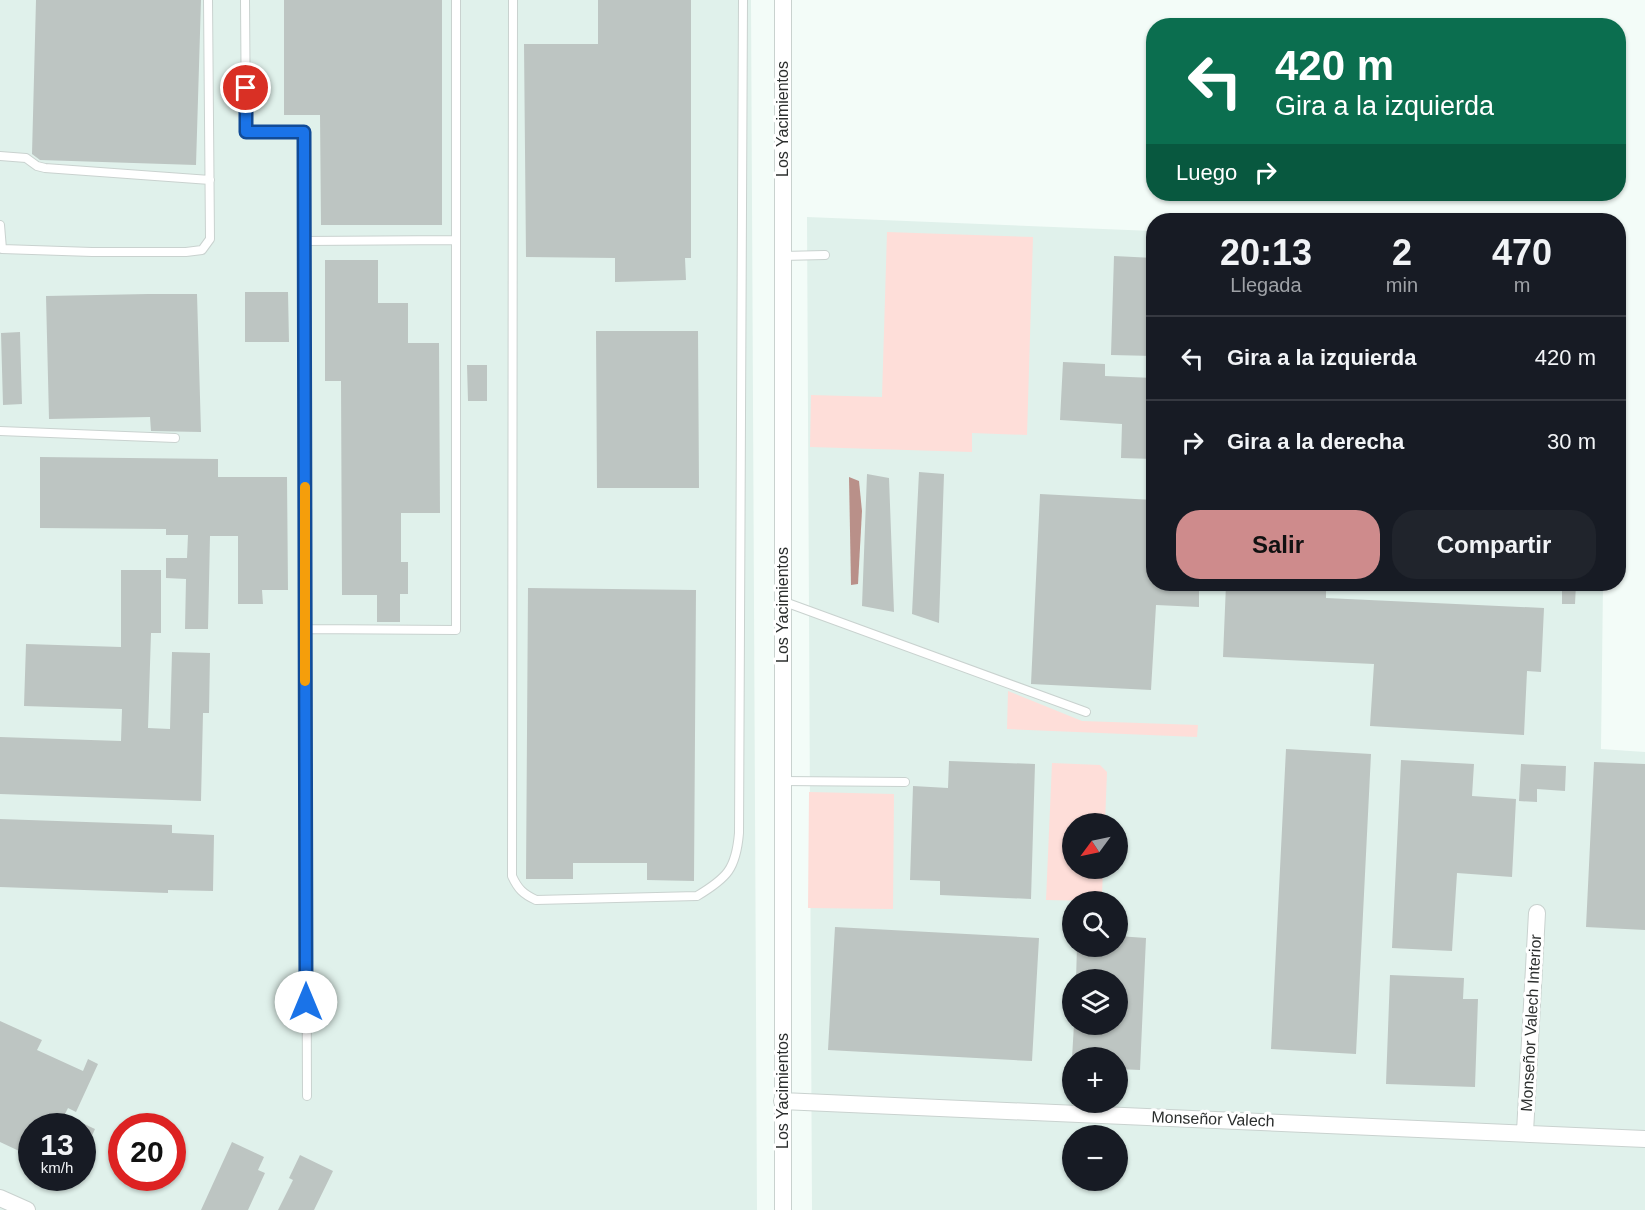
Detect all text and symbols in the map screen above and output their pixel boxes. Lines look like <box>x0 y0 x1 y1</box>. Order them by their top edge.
icon: left <box>1176 42 1254 120</box>
text: 420 m <box>1275 42 1394 89</box>
street label: Los Yacimientos <box>774 61 791 177</box>
pin <box>220 62 271 113</box>
icon: arrive <box>229 71 262 104</box>
text: Gira a la izquierda <box>1275 91 1494 121</box>
icon: right <box>1249 156 1282 189</box>
text: Luego <box>1176 160 1237 185</box>
text: 20:13 <box>1220 232 1312 273</box>
text: 2 <box>1392 232 1412 273</box>
text: 470 <box>1492 232 1552 273</box>
text: Llegada <box>1230 274 1302 296</box>
text: min <box>1386 274 1418 296</box>
text: m <box>1514 274 1530 296</box>
icon: left <box>1176 342 1209 375</box>
text: Gira a la izquierda <box>1227 345 1417 370</box>
text: 420 m <box>1535 345 1596 370</box>
icon: right <box>1176 426 1209 459</box>
text: Gira a la derecha <box>1227 429 1404 454</box>
text: 30 m <box>1547 429 1596 454</box>
button: Salir <box>1176 510 1380 579</box>
button: Compartir <box>1392 510 1596 579</box>
street label: Los Yacimientos <box>774 547 791 663</box>
north arrow <box>1062 813 1128 879</box>
map controls <box>1062 813 1128 1191</box>
button: search <box>1062 891 1128 957</box>
street label: Monseñor Valech Interior <box>1518 933 1544 1112</box>
button: layers <box>1062 969 1128 1035</box>
position arrow <box>274 970 338 1034</box>
street label: Los Yacimientos <box>774 1033 791 1149</box>
button: + <box>1062 1047 1128 1113</box>
street label: Monseñor Valech <box>1151 1108 1275 1130</box>
speed limit sign: 20 <box>108 1113 186 1191</box>
button: − <box>1062 1125 1128 1191</box>
text: 13 <box>40 1128 74 1161</box>
text: km/h <box>41 1159 73 1176</box>

